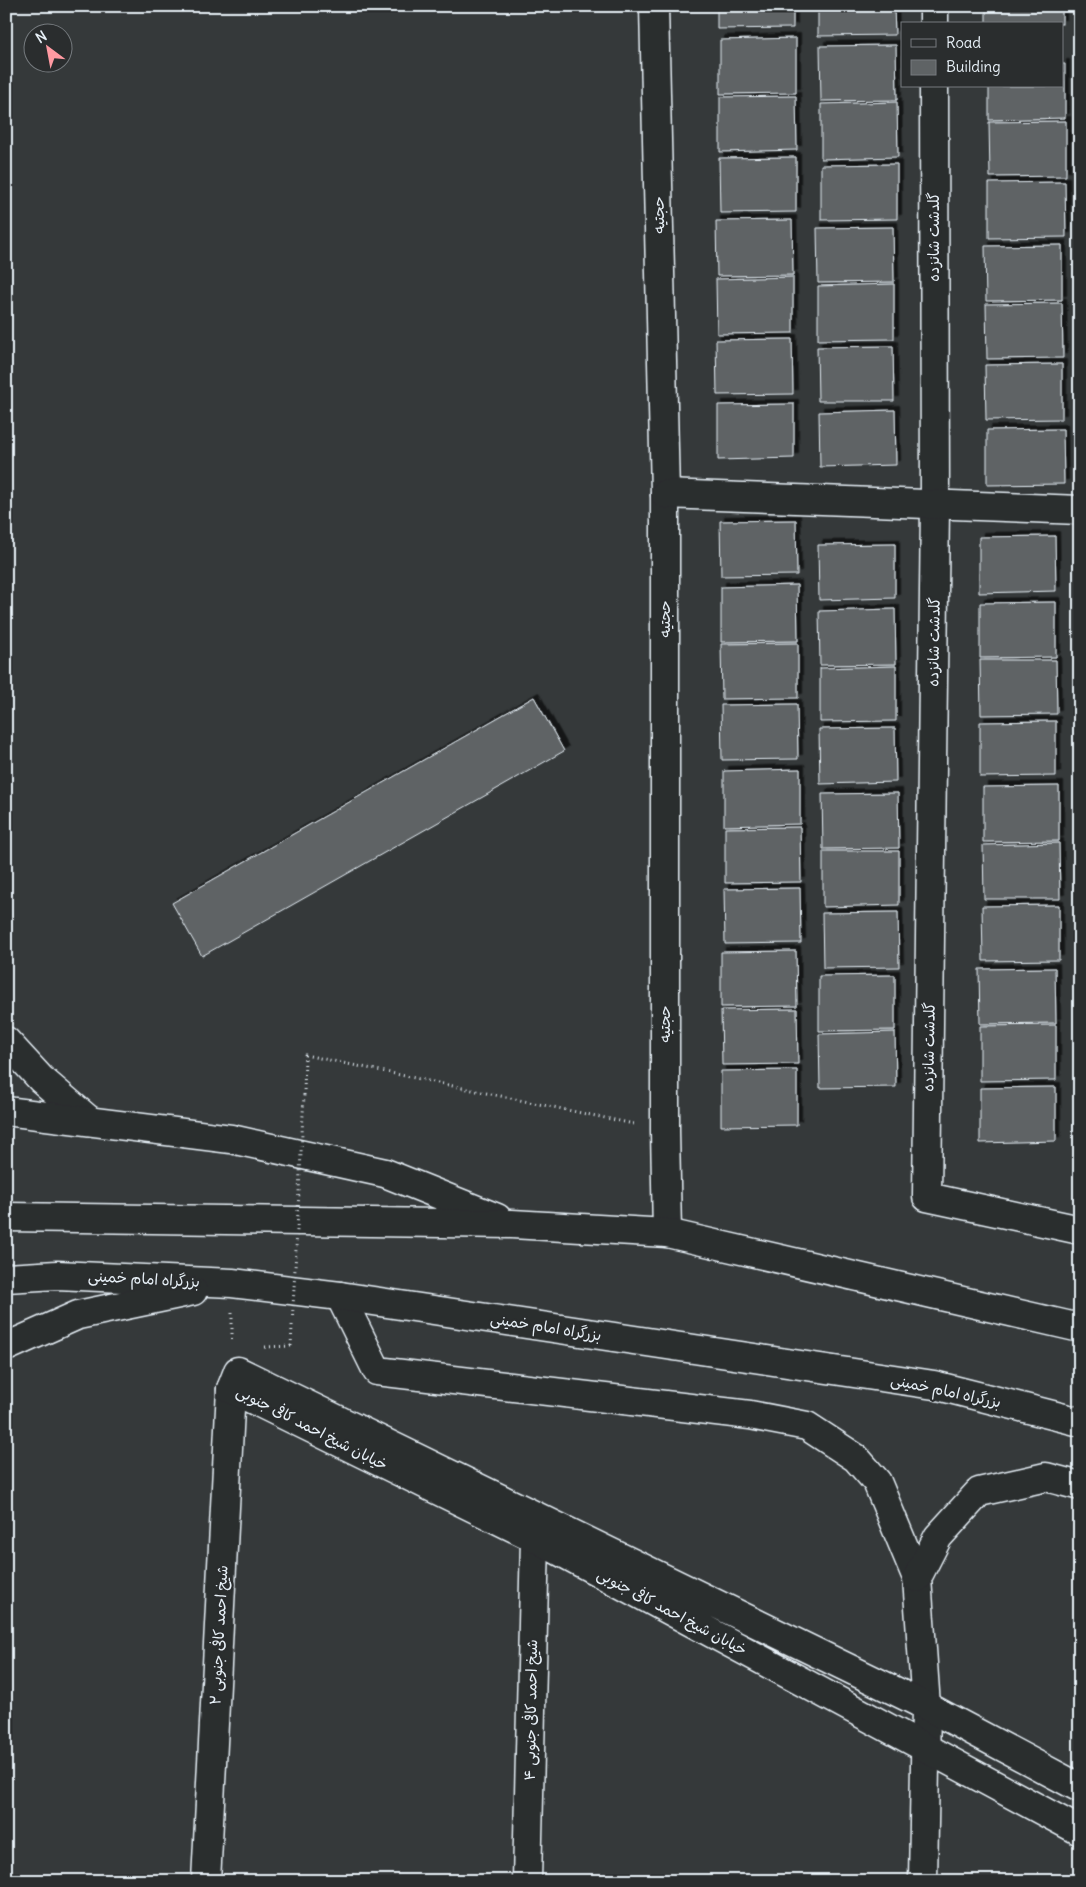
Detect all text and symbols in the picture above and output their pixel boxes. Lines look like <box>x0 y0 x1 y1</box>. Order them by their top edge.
north arrow <box>22 22 72 72</box>
legend <box>901 22 1064 88</box>
text: N <box>32 27 50 47</box>
text: Road <box>946 33 981 52</box>
text: Building <box>946 57 1001 76</box>
street label: گلدشت شانزده <box>924 192 943 282</box>
street label: حجتیه <box>649 196 668 234</box>
street label: گلدشت شانزده <box>923 597 944 687</box>
street label: حجتیه <box>655 600 674 638</box>
street label: گلدشت شانزده <box>918 1002 939 1092</box>
street label: حجتیه <box>655 1005 674 1043</box>
street label: بزرگراه امام خمینی <box>87 1266 201 1293</box>
street label: بزرگراه امام خمینی <box>489 1308 603 1347</box>
street label: بزرگراه امام خمینی <box>889 1370 1003 1413</box>
street label: خیابان شیخ احمد کافی جنوبی <box>233 1381 391 1475</box>
street label: خیابان شیخ احمد کافی جنوبی <box>594 1564 750 1660</box>
street label: شیخ احمد کافی جنوبی ۲ <box>205 1565 233 1705</box>
street label: شیخ احمد کافی جنوبی ۴ <box>520 1639 542 1781</box>

